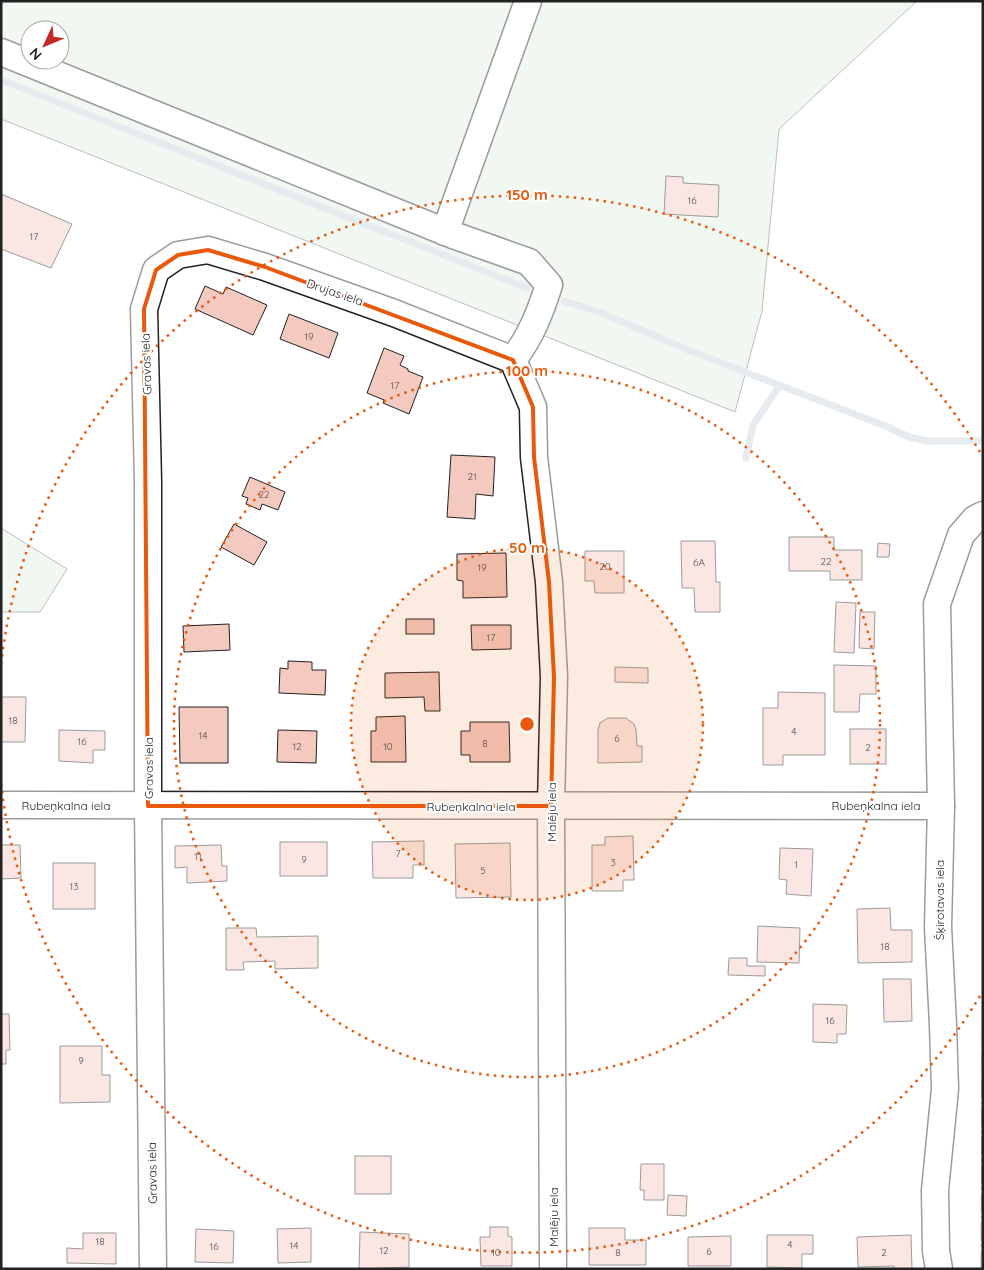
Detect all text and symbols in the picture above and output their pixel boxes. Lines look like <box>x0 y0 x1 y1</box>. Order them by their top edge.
north arrow <box>20 20 70 70</box>
text: N <box>26 44 46 64</box>
text: 150 m <box>506 185 548 204</box>
house number: 16 <box>687 194 697 207</box>
house number: 17 <box>30 230 38 243</box>
street label: Drujas iela <box>305 275 365 309</box>
house number: 19 <box>304 330 314 343</box>
street label: Gravas iela <box>137 333 155 395</box>
text: 100 m <box>506 361 548 380</box>
house number: 17 <box>391 379 399 392</box>
house number: 21 <box>467 470 477 483</box>
house number: 22 <box>258 488 270 501</box>
text: 50 m <box>509 538 545 557</box>
house number: 22 <box>820 555 832 568</box>
house number: 6A <box>693 556 705 569</box>
house number: 20 <box>599 560 611 573</box>
house number: 19 <box>477 561 487 574</box>
house number: 17 <box>487 631 495 644</box>
house number: 18 <box>8 714 18 727</box>
centre of rings <box>518 715 536 733</box>
house number: 4 <box>791 725 797 738</box>
house number: 14 <box>199 729 207 742</box>
house number: 6 <box>614 732 620 745</box>
house number: 16 <box>77 735 87 748</box>
street label: Gravas iela <box>141 737 156 799</box>
house number: 8 <box>482 737 488 750</box>
house number: 12 <box>292 740 302 753</box>
house number: 10 <box>383 740 393 753</box>
house number: 2 <box>865 741 871 754</box>
street label: Malēju iela <box>544 782 559 842</box>
street label: Rubeņkalna iela <box>21 798 111 813</box>
street label: Rubeņkalna iela <box>831 798 921 813</box>
street label: Rubeņkalna iela <box>426 799 516 814</box>
house number: 7 <box>395 847 401 860</box>
house number: 11 <box>194 850 202 863</box>
house number: 9 <box>301 853 307 866</box>
house number: 3 <box>610 856 616 869</box>
house number: 1 <box>794 858 798 871</box>
street label: Šķirotavas iela <box>932 860 947 940</box>
house number: 5 <box>480 864 486 877</box>
house number: 13 <box>70 880 78 893</box>
house number: 18 <box>880 940 890 953</box>
house number: 16 <box>825 1014 835 1027</box>
house number: 9 <box>78 1054 84 1067</box>
street label: Gravas iela <box>144 1142 160 1204</box>
street label: Malēju iela <box>546 1187 561 1247</box>
house number: 18 <box>95 1235 105 1248</box>
house number: 4 <box>787 1238 793 1251</box>
house number: 14 <box>290 1239 298 1252</box>
house number: 16 <box>209 1240 219 1253</box>
house number: 12 <box>379 1244 389 1257</box>
house number: 6 <box>706 1245 712 1258</box>
house number: 10 <box>491 1246 501 1259</box>
house number: 8 <box>615 1246 621 1259</box>
house number: 2 <box>881 1246 887 1259</box>

